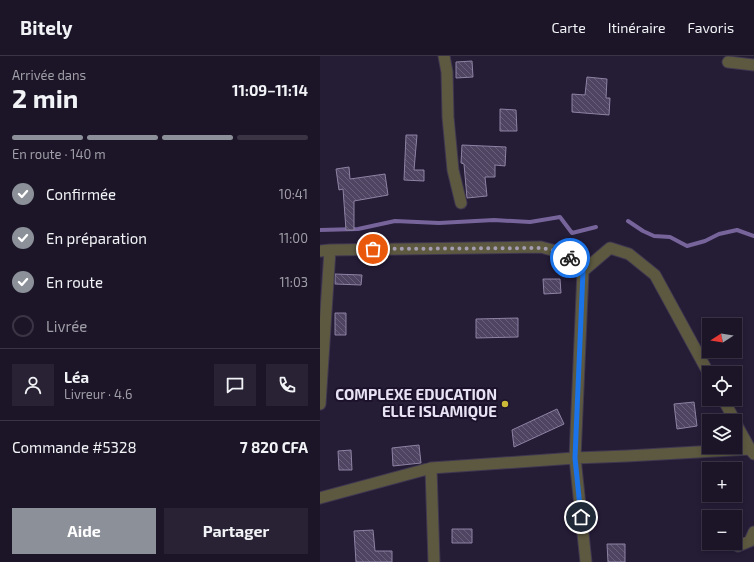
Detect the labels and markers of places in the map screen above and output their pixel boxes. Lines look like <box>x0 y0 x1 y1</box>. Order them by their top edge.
pin <box>356 232 390 266</box>
place label: COMPLEXE EDUCATION ELLE ISLAMIQUE <box>335 385 497 421</box>
marker: COMPLEXE EDUCATION ELLE ISLAMIQUE <box>500 399 510 409</box>
pin <box>564 500 598 534</box>

